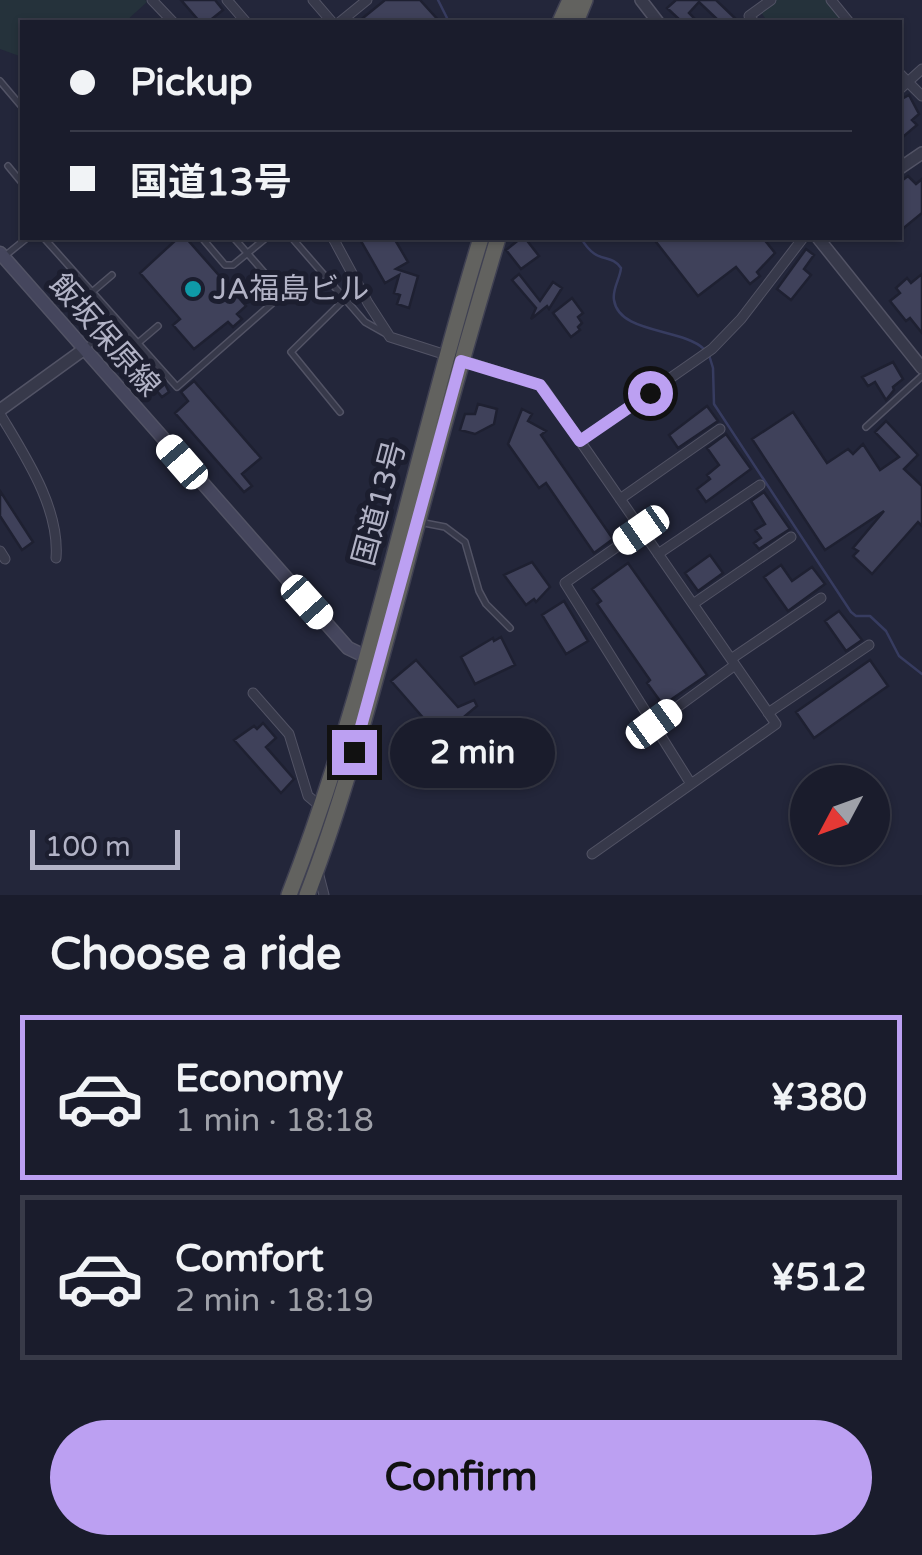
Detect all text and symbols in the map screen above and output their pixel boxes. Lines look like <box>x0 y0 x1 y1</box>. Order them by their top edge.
text: Pickup <box>130 60 253 106</box>
text: 国道13号 <box>130 160 292 206</box>
street label: 飯坂保原線 <box>41 267 168 404</box>
place label: JA福島ビル <box>213 271 369 308</box>
marker: JA福島ビル <box>182 278 204 300</box>
route start <box>628 371 673 416</box>
car <box>151 430 213 494</box>
street label: 国道13号 <box>345 437 414 570</box>
car <box>608 501 674 559</box>
car <box>276 570 338 634</box>
car <box>621 694 687 754</box>
callout: 2 min <box>389 717 554 787</box>
route end <box>332 730 377 775</box>
text: 2 min <box>430 734 515 772</box>
north arrow <box>790 765 890 865</box>
map controls <box>790 765 890 865</box>
scale bar <box>30 825 180 870</box>
text: 100 m <box>45 830 131 864</box>
text: Choose a ride <box>50 928 341 982</box>
icon: car <box>55 1053 145 1143</box>
text: Economy <box>175 1056 343 1102</box>
text: ¥380 <box>770 1075 867 1121</box>
text: 1 min · 18:18 <box>175 1102 374 1140</box>
icon: car <box>55 1233 145 1323</box>
text: Comfort <box>175 1236 324 1282</box>
text: ¥512 <box>770 1255 867 1301</box>
text: 2 min · 18:19 <box>175 1282 374 1320</box>
button: Confirm <box>50 1420 872 1535</box>

